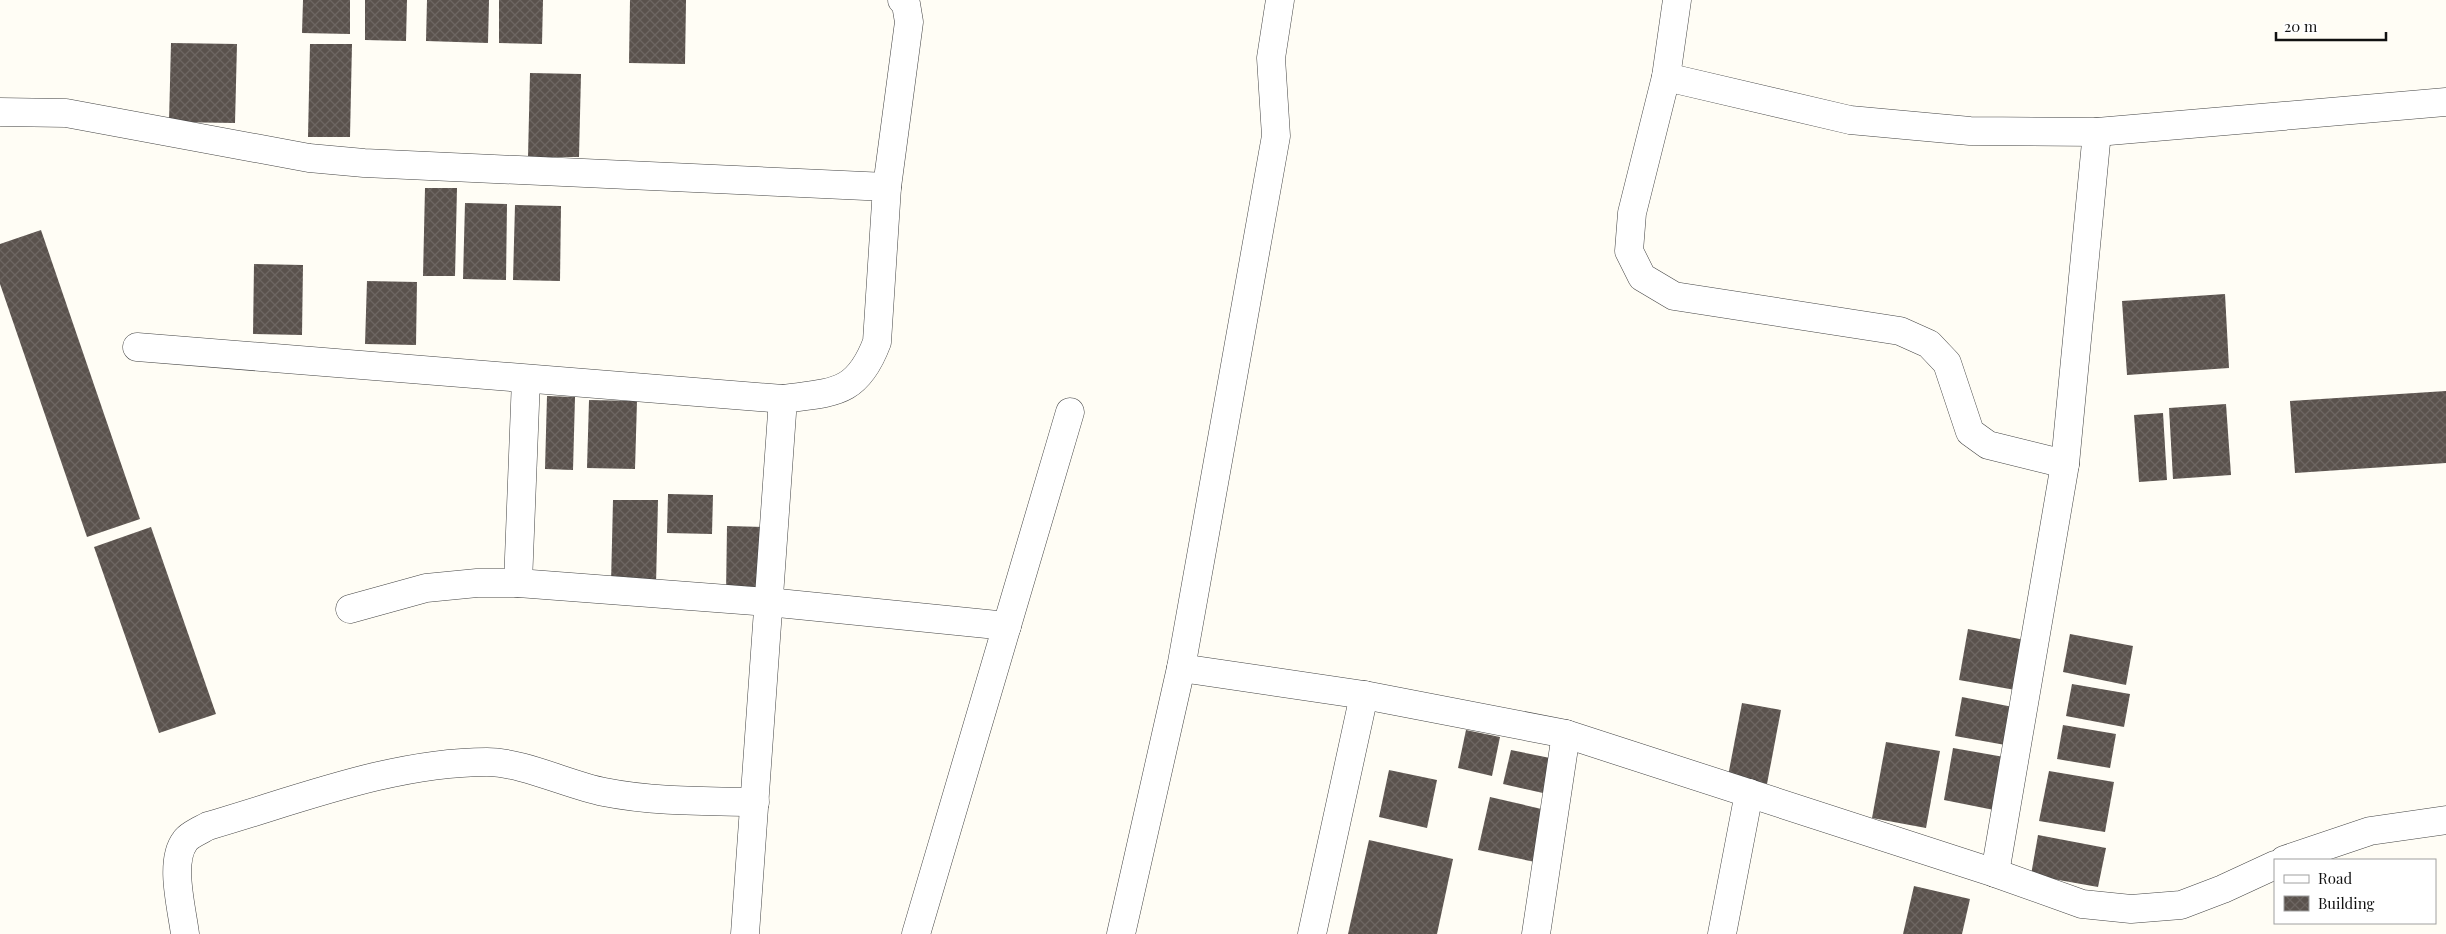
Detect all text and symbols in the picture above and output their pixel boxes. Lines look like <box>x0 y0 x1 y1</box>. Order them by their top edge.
scale bar <box>2276 10 2386 42</box>
text: 20 m <box>2284 16 2318 36</box>
legend <box>2274 859 2436 924</box>
text: Road <box>2318 868 2352 888</box>
text: Building <box>2318 893 2375 913</box>

